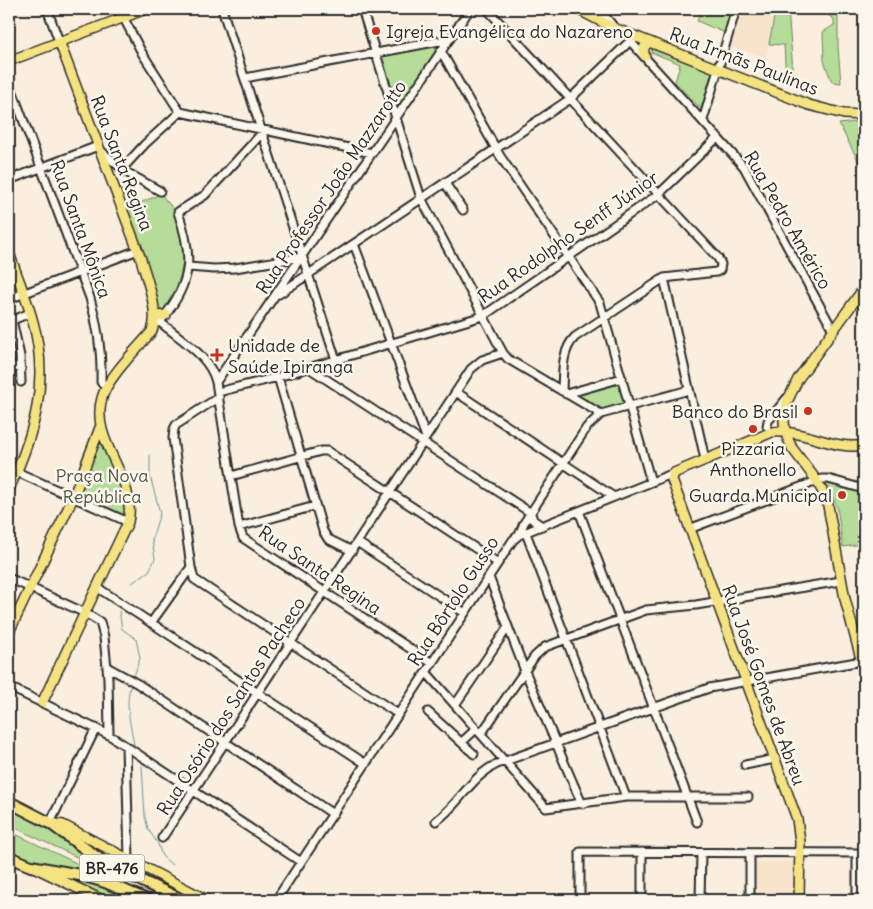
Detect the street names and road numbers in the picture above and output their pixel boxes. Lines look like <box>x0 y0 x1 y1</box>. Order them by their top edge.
street label: Rua Irmãs Paulinas <box>666 22 822 100</box>
street label: Rua Professor João Mazzarotto <box>251 76 411 298</box>
street label: Rua Santa Regina <box>86 92 158 234</box>
street label: Rua Pedro Américo <box>739 147 837 293</box>
street label: Rua Santa Mônica <box>45 157 117 301</box>
street label: Rua Rodolpho Senff Júnior <box>473 165 663 308</box>
street label: Rua Santa Regina <box>254 520 386 620</box>
street label: Rua Bôrtolo Gusso <box>402 532 504 670</box>
street label: Rua José Gomes de Abreu <box>717 582 811 788</box>
street label: Rua Osório dos Santos Pacheco <box>152 593 310 819</box>
road number: BR-476 <box>80 854 144 881</box>

